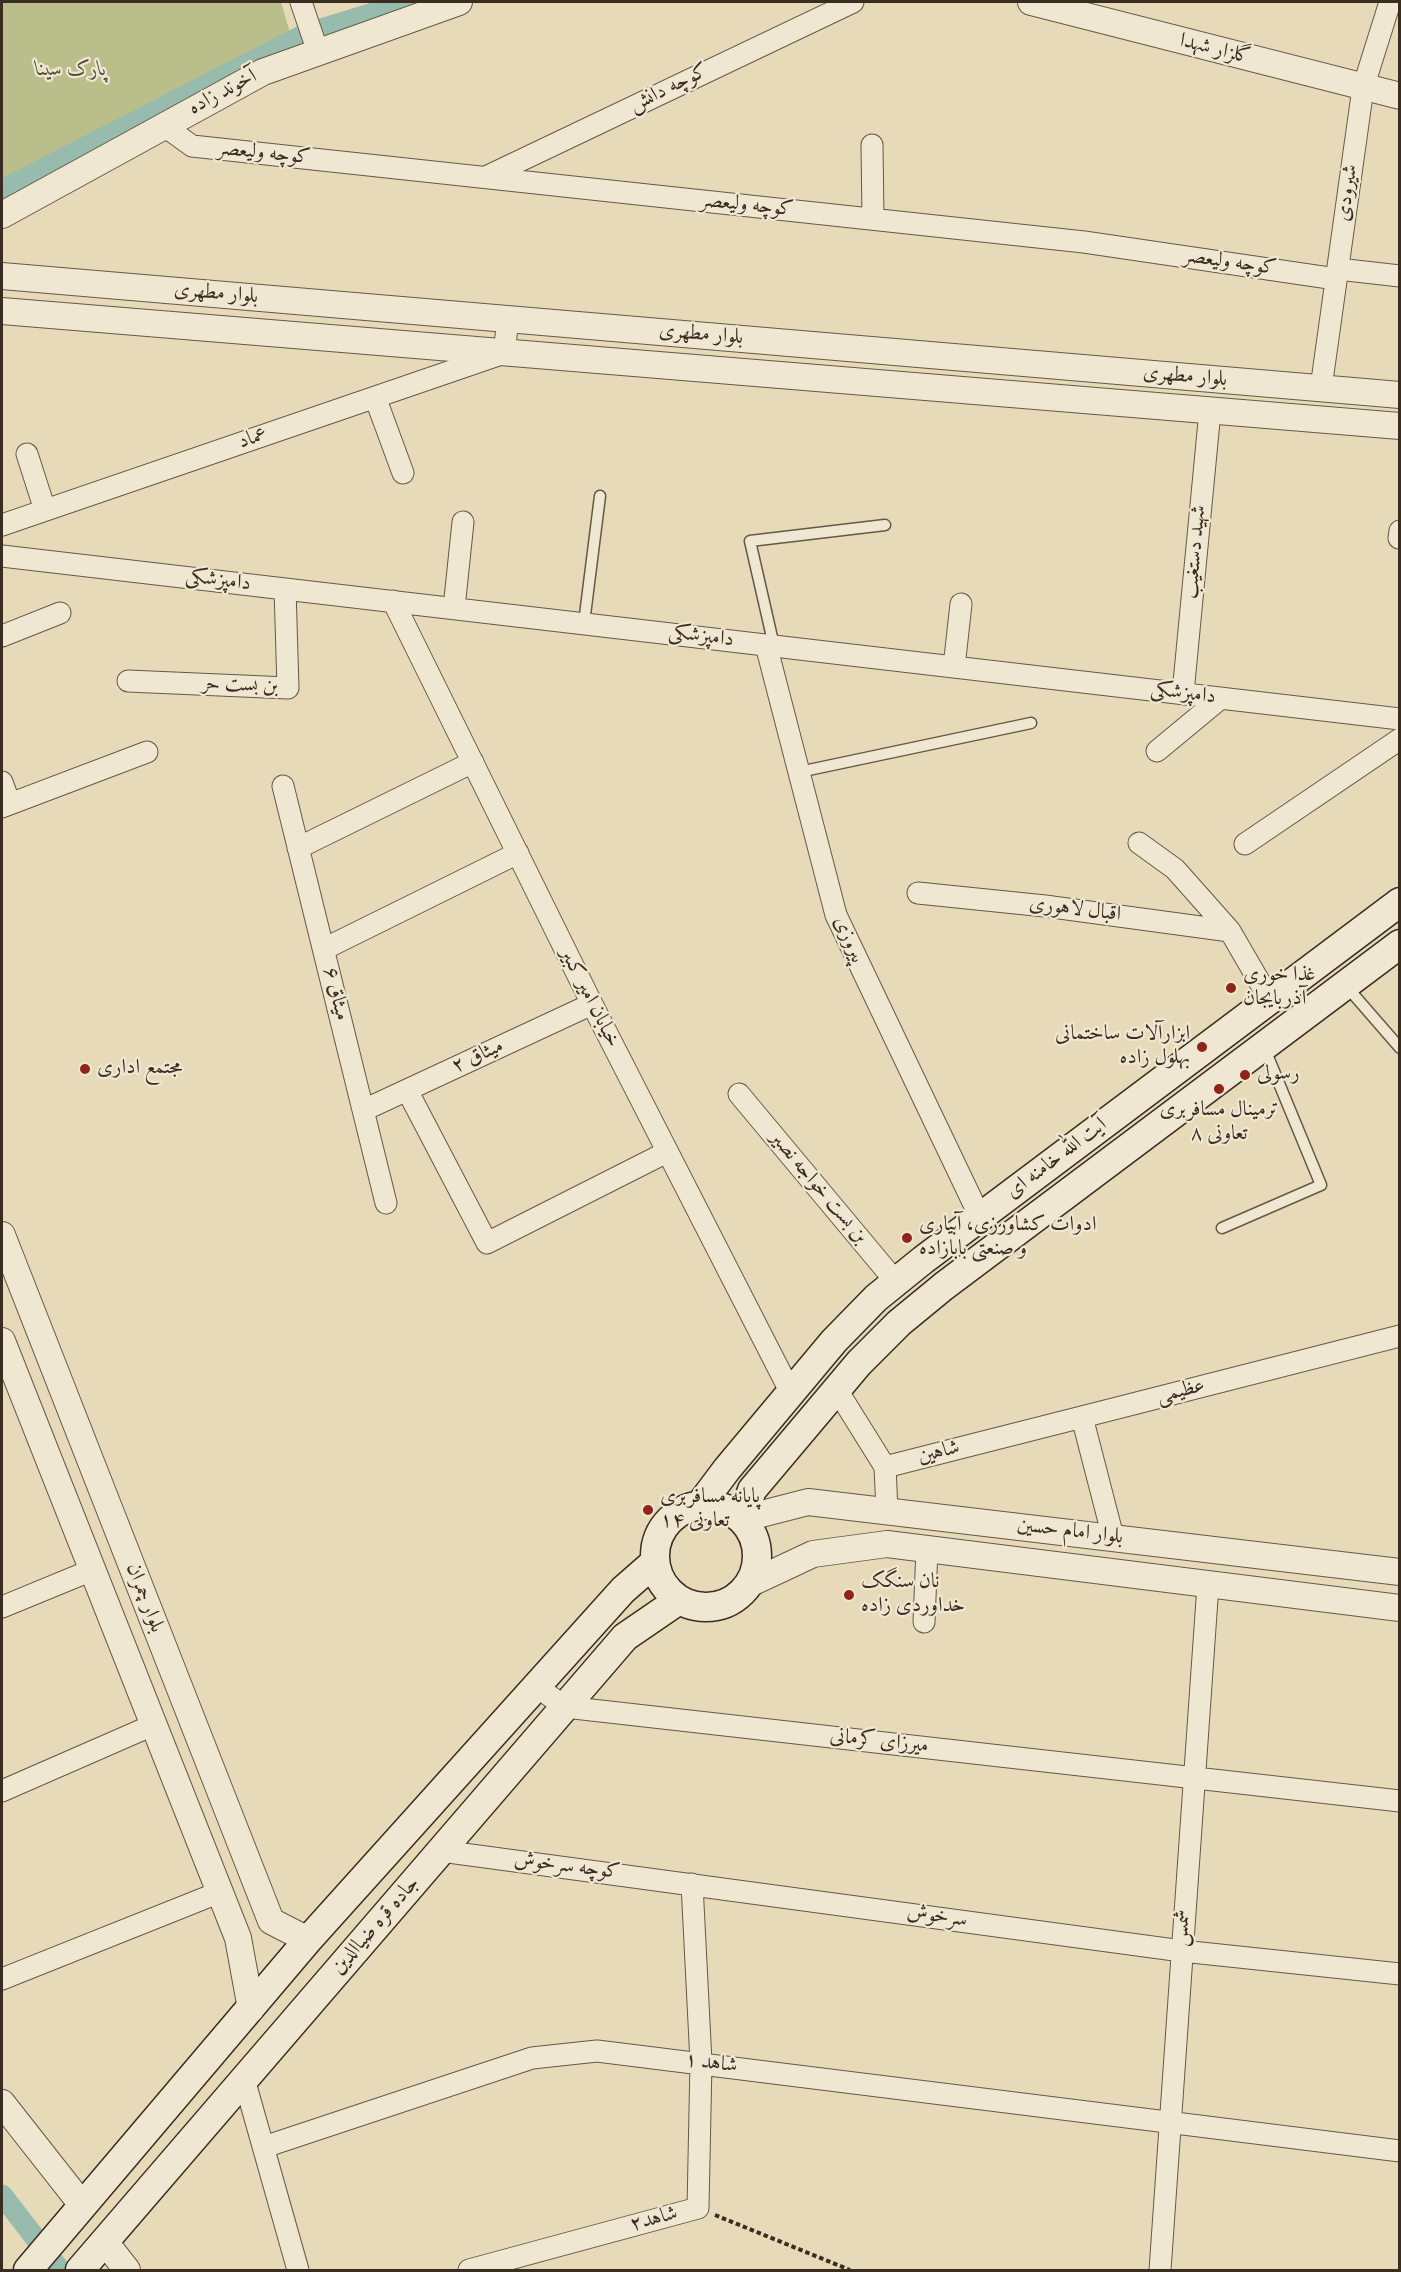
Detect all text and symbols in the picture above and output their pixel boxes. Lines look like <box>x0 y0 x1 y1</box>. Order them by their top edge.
street label: گلزار شهدا <box>1177 29 1253 71</box>
park label: پارک سینا <box>36 58 106 84</box>
street label: کوچه دانش <box>625 59 713 119</box>
street label: آخوند زاده <box>184 65 262 121</box>
street label: کوچه ولیعصر <box>216 137 312 171</box>
street label: شیرودی <box>1332 163 1364 223</box>
street label: کوچه ولیعصر <box>699 189 795 223</box>
street label: کوچه ولیعصر <box>1182 244 1278 282</box>
street label: بلوار مطهری <box>173 278 259 310</box>
street label: بلوار مطهری <box>658 319 744 351</box>
street label: بلوار مطهری <box>1142 361 1228 393</box>
street label: عماد <box>235 422 271 456</box>
street label: شهید دستغیب <box>1179 504 1213 600</box>
street label: دامپزشکی <box>184 564 252 598</box>
street label: دامپزشکی <box>667 620 735 654</box>
street label: بن بست حر <box>201 672 279 700</box>
street label: دامپزشکی <box>1149 677 1217 711</box>
street label: اقبال لاهوری <box>1028 892 1122 928</box>
street label: پیروزی <box>827 913 869 967</box>
street label: خیابان امیر کبیر <box>553 944 625 1052</box>
place label: غذا خوری آذربایجان <box>1243 963 1316 1013</box>
street label: میثاق ۶ <box>316 965 354 1023</box>
marker: غذا خوری آذربایجان <box>1224 981 1238 995</box>
place label: ابزارآلات ساختمانی بهلول زاده <box>1055 1022 1190 1072</box>
street label: میثاق ۲ <box>448 1034 508 1080</box>
marker: ابزارآلات ساختمانی بهلول زاده <box>1195 1040 1209 1054</box>
place label: مجتمع اداری <box>97 1056 182 1082</box>
marker: مجتمع اداری <box>78 1062 92 1076</box>
place label: رسولی <box>1257 1062 1300 1088</box>
marker: رسولی <box>1238 1068 1252 1082</box>
marker: ترمینال مسافربری تعاونی ۸ <box>1212 1082 1226 1096</box>
place label: ترمینال مسافربری تعاونی ۸ <box>1159 1098 1279 1148</box>
street label: آیت الله خامنه ای <box>1002 1113 1112 1205</box>
street label: بن بست خواجه نصیر <box>763 1126 873 1250</box>
place label: ادوات کشاورزی، آبیاری و صنعتی بابازاده <box>919 1213 1096 1263</box>
marker: ادوات کشاورزی، آبیاری و صنعتی بابازاده <box>900 1231 914 1245</box>
street label: عظیمی <box>1154 1374 1208 1410</box>
street label: شاهین <box>915 1436 963 1470</box>
place label: پایانه مسافربری تعاونی ۱۴ <box>660 1485 760 1535</box>
marker: پایانه مسافربری تعاونی ۱۴ <box>641 1503 655 1517</box>
street label: بلوار امام حسین <box>1016 1513 1124 1551</box>
street label: بلوار چمران <box>119 1560 169 1636</box>
place label: نان سنگک خداوردی زاده <box>861 1570 965 1620</box>
marker: نان سنگک خداوردی زاده <box>842 1588 856 1602</box>
street label: میرزای کرمانی <box>828 1724 930 1760</box>
street label: کوچه سرخوش <box>512 1848 622 1886</box>
street label: جاده قره ضیاالدین <box>326 1872 426 1980</box>
street label: سرخوش <box>905 1900 969 1934</box>
street label: شمس <box>1169 1909 1197 1947</box>
street label: شاهد ۱ <box>683 2048 739 2080</box>
street label: شاهد۲ <box>627 2202 681 2238</box>

